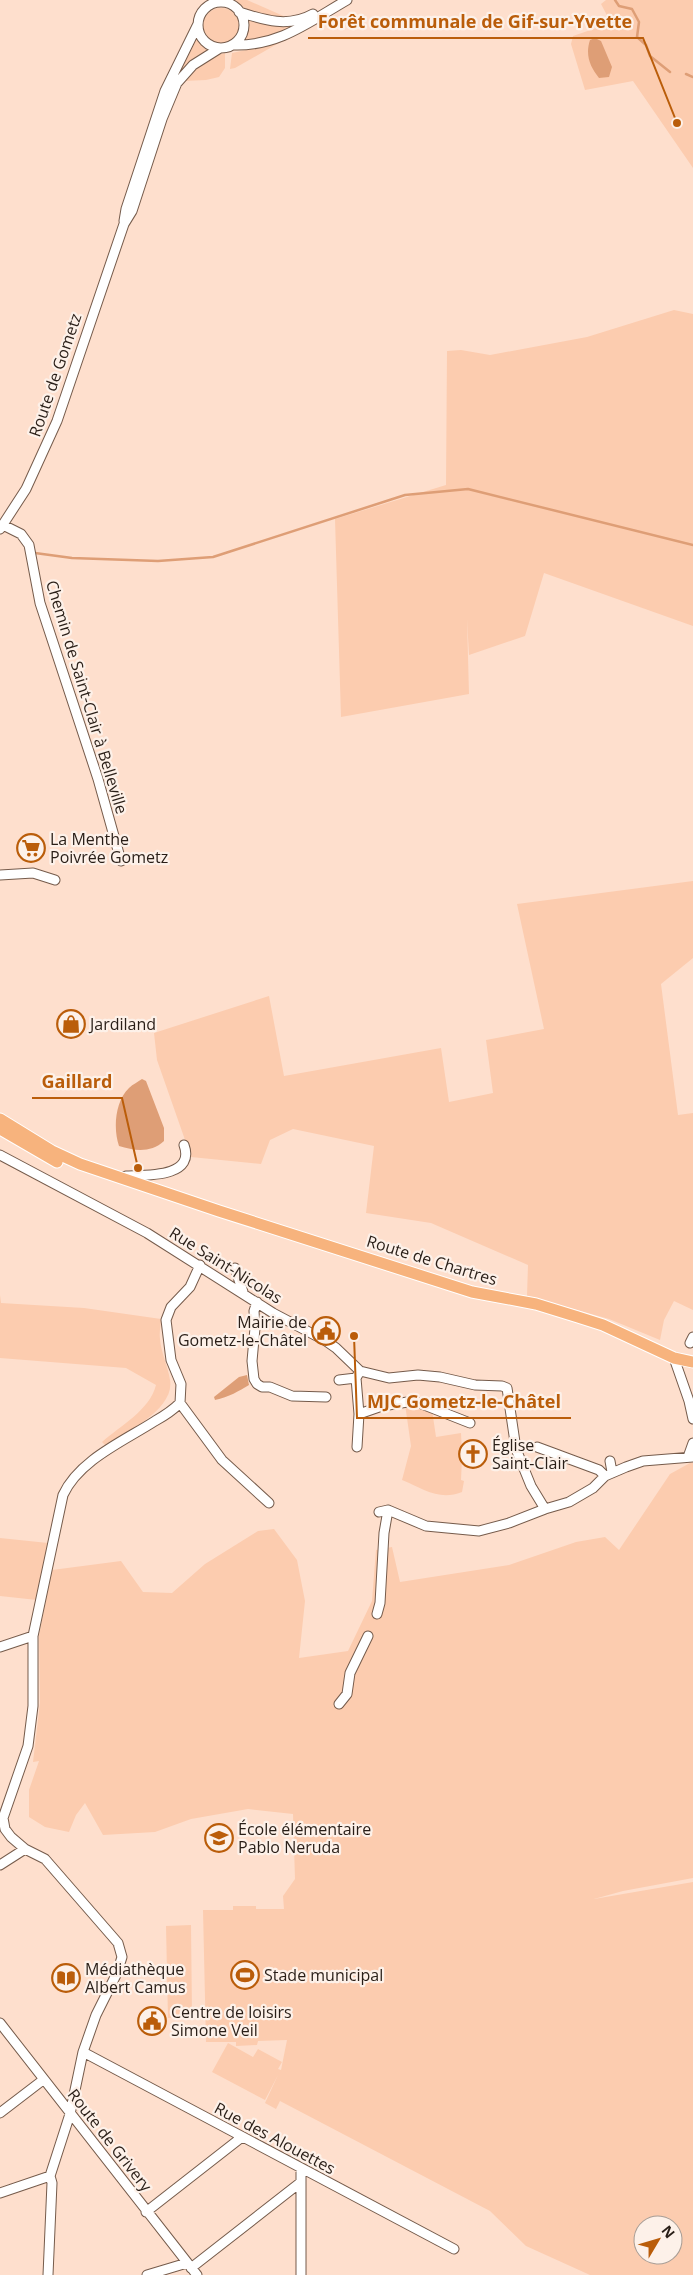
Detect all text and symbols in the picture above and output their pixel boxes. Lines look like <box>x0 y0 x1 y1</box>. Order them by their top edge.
callout: Forêt communale de Gif-sur-Yvette <box>308 5 643 38</box>
text: Forêt communale de Gif-sur-Yvette <box>318 9 632 33</box>
street label: Route de Gometz <box>24 310 86 440</box>
street label: Chemin de Saint-Clair à Belleville <box>41 577 133 817</box>
place label: La Menthe Poivrée Gometz <box>50 828 168 868</box>
supermarket icon: La Menthe Poivrée Gometz <box>16 833 46 863</box>
shop icon: Jardiland <box>56 1009 86 1039</box>
place label: Jardiland <box>88 1013 156 1035</box>
callout: Gaillard <box>32 1065 122 1098</box>
text: Gaillard <box>42 1069 112 1093</box>
street label: Rue Saint-Nicolas <box>165 1221 287 1309</box>
street label: Route de Chartres <box>364 1230 500 1290</box>
place label: Mairie de Gometz-le-Châtel <box>178 1311 307 1351</box>
public building icon: Mairie de Gometz-le-Châtel <box>311 1316 341 1346</box>
callout: MJC Gometz-le-Châtel <box>357 1385 571 1418</box>
text: MJC Gometz-le-Châtel <box>367 1389 561 1413</box>
place label: Église Saint-Clair <box>492 1434 568 1474</box>
church icon: Église Saint-Clair <box>458 1439 488 1469</box>
place label: École élémentaire Pablo Neruda <box>238 1818 371 1858</box>
school or university icon: École élémentaire Pablo Neruda <box>204 1823 234 1853</box>
place label: Médiathèque Albert Camus <box>85 1958 186 1998</box>
sports icon: Stade municipal <box>230 1960 260 1990</box>
library icon: Médiathèque Albert Camus <box>51 1963 81 1993</box>
place label: Stade municipal <box>264 1964 383 1986</box>
place label: Centre de loisirs Simone Veil <box>171 2001 292 2041</box>
public building icon: Centre de loisirs Simone Veil <box>137 2006 167 2036</box>
street label: Route de Grivery <box>63 2084 158 2197</box>
street label: Rue des Alouettes <box>211 2097 339 2179</box>
north arrow <box>633 2215 683 2265</box>
text: N <box>658 2221 680 2242</box>

